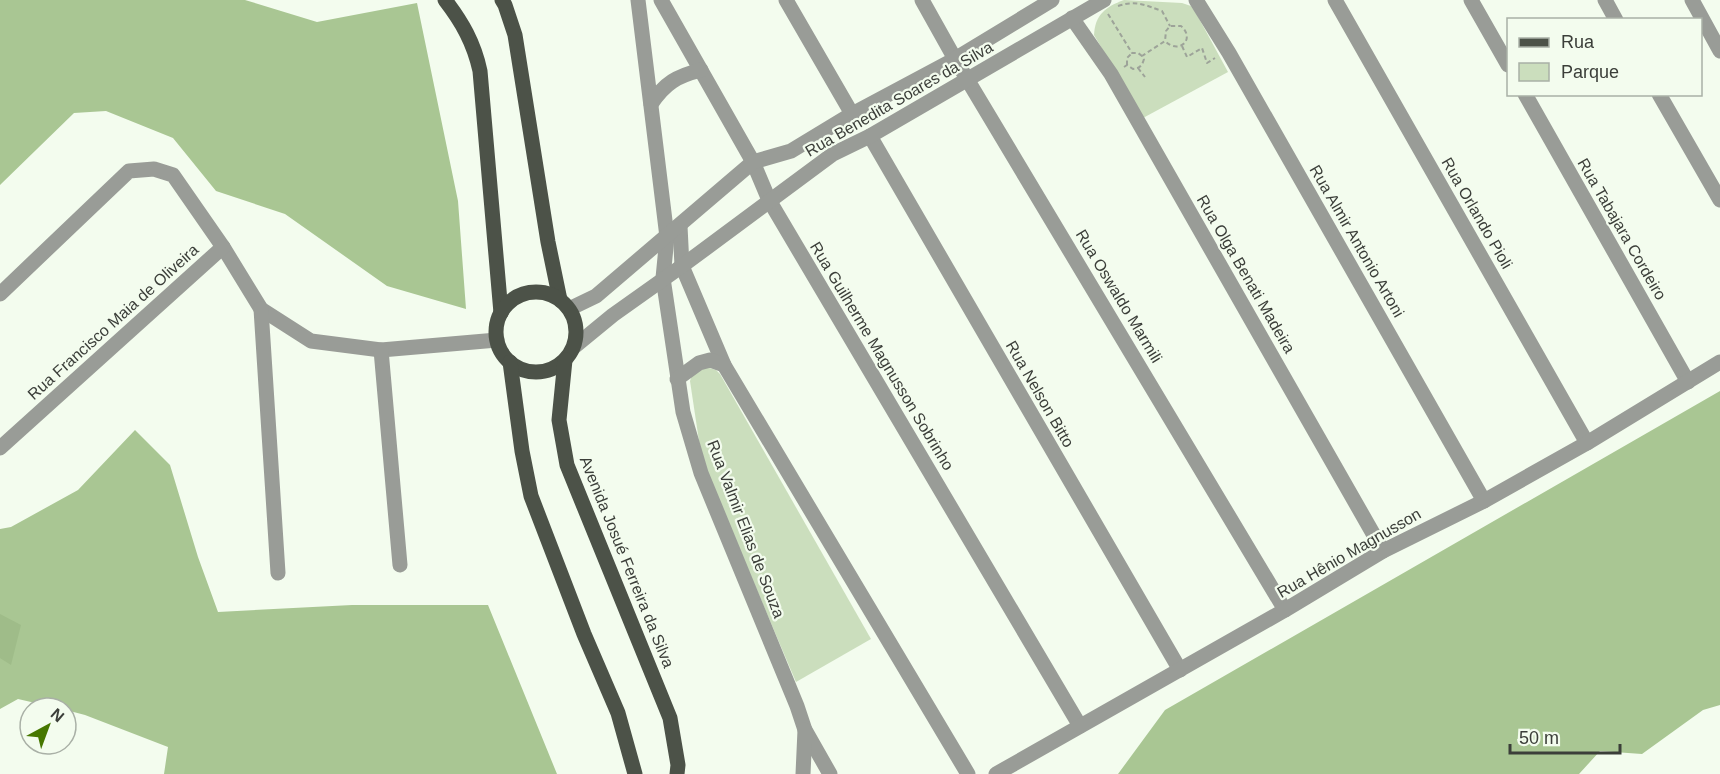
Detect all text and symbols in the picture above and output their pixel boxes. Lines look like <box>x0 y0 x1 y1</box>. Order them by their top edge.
legend <box>1507 18 1702 96</box>
text: Rua <box>1561 32 1595 52</box>
street label: Rua Benedita Soares da Silva <box>802 38 996 160</box>
text: Parque <box>1561 62 1619 82</box>
street label: Rua Orlando Pioli <box>1438 154 1516 272</box>
street label: Rua Tabajara Cordeiro <box>1574 155 1670 303</box>
street label: Rua Almir Antonio Artoni <box>1307 162 1407 320</box>
street label: Rua Olga Benati Madeira <box>1194 192 1298 356</box>
street label: Rua Oswaldo Marmili <box>1073 226 1165 366</box>
street label: Rua Guilherme Magnusson Sobrinho <box>807 239 957 473</box>
street label: Rua Francisco Maia de Oliveira <box>24 241 202 403</box>
street label: Rua Nelson Bitto <box>1003 338 1077 450</box>
street label: Rua Valmir Elias de Souza <box>704 438 788 620</box>
street label: Avenida Josué Ferreira da Silva <box>577 454 677 670</box>
street label: Rua Hênio Magnusson <box>1274 505 1424 601</box>
north arrow <box>18 696 78 756</box>
text: N <box>48 705 67 725</box>
scale bar <box>1510 717 1620 755</box>
text: 50 m <box>1519 728 1559 748</box>

